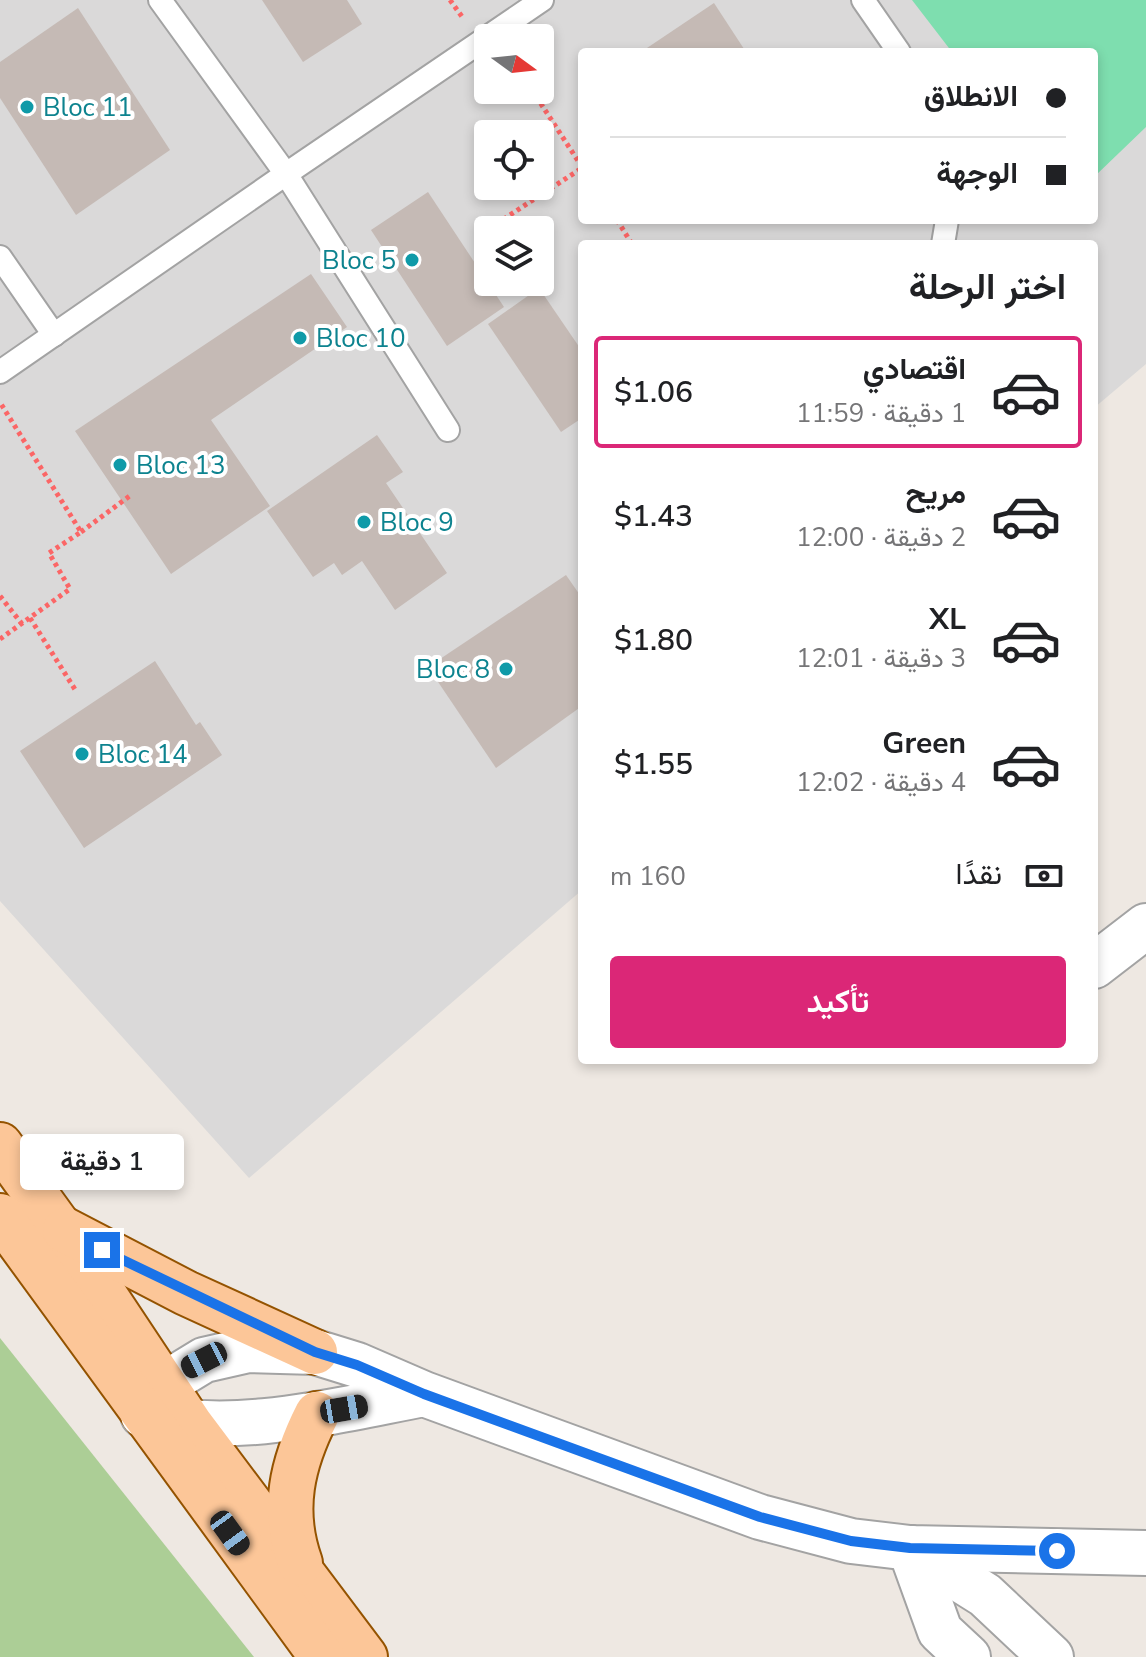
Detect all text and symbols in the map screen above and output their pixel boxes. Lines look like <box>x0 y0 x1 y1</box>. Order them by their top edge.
north arrow <box>474 24 554 104</box>
map controls <box>474 24 554 296</box>
text: الانطلاق <box>924 76 1018 117</box>
place label: Bloc 11 <box>43 90 133 125</box>
marker: Bloc 11 <box>18 98 36 116</box>
button: locate <box>474 120 554 200</box>
text: الوجهة <box>936 153 1018 194</box>
button: layers <box>474 216 554 296</box>
place label: Bloc 5 <box>322 243 396 278</box>
marker: Bloc 5 <box>403 251 421 269</box>
text: اختر الرحلة <box>909 263 1066 312</box>
place label: Bloc 10 <box>316 321 406 356</box>
marker: Bloc 10 <box>291 329 309 347</box>
text: اقتصادي <box>863 349 966 390</box>
icon: car <box>990 356 1062 428</box>
text: $1.06 <box>614 372 693 413</box>
text: 1 دقيقة · 11:59 <box>796 396 966 431</box>
place label: Bloc 13 <box>136 448 226 483</box>
marker: Bloc 13 <box>111 456 129 474</box>
text: مريح <box>906 473 966 514</box>
icon: car <box>990 480 1062 552</box>
text: $1.43 <box>614 496 693 537</box>
place label: Bloc 9 <box>380 505 454 540</box>
marker: Bloc 9 <box>355 513 373 531</box>
text: 2 دقيقة · 12:00 <box>796 520 966 555</box>
text: XL <box>929 599 966 640</box>
icon: car <box>990 604 1062 676</box>
text: $1.80 <box>614 620 693 661</box>
text: 3 دقيقة · 12:01 <box>796 641 966 676</box>
place label: Bloc 8 <box>416 652 490 687</box>
marker: Bloc 8 <box>497 660 515 678</box>
text: Green <box>882 723 966 764</box>
icon: car <box>990 728 1062 800</box>
place label: Bloc 14 <box>98 737 188 772</box>
text: $1.55 <box>614 744 693 785</box>
marker: Bloc 14 <box>73 745 91 763</box>
text: 4 دقيقة · 12:02 <box>796 765 966 800</box>
text: نقدًا <box>956 854 1002 895</box>
icon: cash <box>1022 854 1066 898</box>
text: 160 m <box>610 859 686 894</box>
button: تأكيد <box>610 956 1066 1048</box>
callout: 1 دقيقة <box>20 1134 184 1190</box>
text: 1 دقيقة <box>60 1144 144 1179</box>
route end <box>84 1232 120 1268</box>
car <box>177 1338 231 1382</box>
car <box>318 1393 370 1425</box>
car <box>206 1507 254 1559</box>
route start <box>1039 1533 1075 1569</box>

